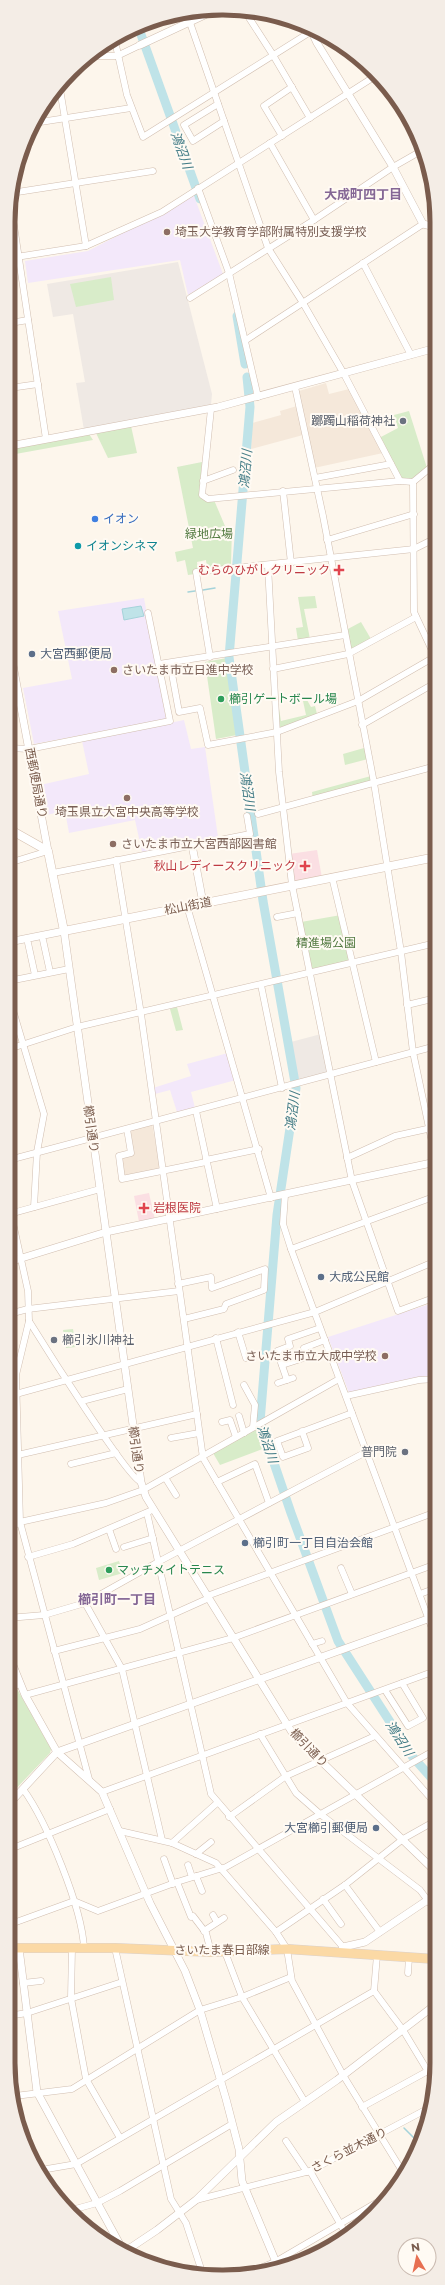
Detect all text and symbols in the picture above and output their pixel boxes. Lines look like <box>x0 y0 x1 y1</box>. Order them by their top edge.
water label: 鴻沼川 <box>168 129 197 173</box>
district label: 大成町四丁目 <box>324 186 402 202</box>
place label: 埼玉大学教育学部附属特別支援学校 <box>175 224 367 239</box>
marker: 埼玉大学教育学部附属特別支援学校 <box>162 227 172 237</box>
place label: 躑躅山稲荷神社 <box>311 413 395 428</box>
marker: 躑躅山稲荷神社 <box>398 416 408 426</box>
water label: 鴻沼川 <box>235 447 255 489</box>
place label: イオン <box>103 511 139 526</box>
marker: イオン <box>90 514 100 524</box>
park label: 緑地広場 <box>185 526 233 541</box>
place label: イオンシネマ <box>86 538 158 553</box>
marker: イオンシネマ <box>73 541 83 551</box>
place label: むらのひがしクリニック <box>198 562 330 577</box>
marker: むらのひがしクリニック <box>333 564 345 576</box>
place label: 大宮西郵便局 <box>40 646 112 661</box>
marker: 大宮西郵便局 <box>27 649 37 659</box>
place label: さいたま市立日進中学校 <box>122 662 254 677</box>
marker: さいたま市立日進中学校 <box>109 665 119 675</box>
place label: 櫛引ゲートボール場 <box>229 691 337 706</box>
marker: 櫛引ゲートボール場 <box>216 694 226 704</box>
street label: 西郵便局通り <box>22 746 51 820</box>
water label: 鴻沼川 <box>237 771 259 813</box>
marker: 埼玉県立大宮中央高等学校 <box>122 793 132 803</box>
place label: 埼玉県立大宮中央高等学校 <box>55 804 199 819</box>
place label: さいたま市立大宮西部図書館 <box>121 836 277 851</box>
marker: さいたま市立大宮西部図書館 <box>108 839 118 849</box>
place label: 秋山レディースクリニック <box>153 858 296 873</box>
marker: 秋山レディースクリニック <box>299 860 311 872</box>
street label: 松山街道 <box>163 894 213 917</box>
park label: 精進場公園 <box>296 935 356 950</box>
water label: 鴻沼川 <box>282 1089 303 1131</box>
street label: 櫛引通り <box>81 1104 102 1154</box>
place label: 岩根医院 <box>153 1200 201 1215</box>
marker: 岩根医院 <box>138 1202 150 1214</box>
place label: 大成公民館 <box>329 1269 389 1284</box>
marker: 大成公民館 <box>316 1272 326 1282</box>
place label: 櫛引氷川神社 <box>62 1332 134 1347</box>
marker: 櫛引氷川神社 <box>49 1335 59 1345</box>
place label: さいたま市立大成中学校 <box>245 1348 377 1363</box>
marker: さいたま市立大成中学校 <box>380 1351 390 1361</box>
water label: 鴻沼川 <box>254 1423 282 1467</box>
street label: 櫛引通り <box>126 1425 147 1475</box>
place label: 普門院 <box>361 1444 397 1459</box>
marker: 普門院 <box>400 1447 410 1457</box>
place label: 櫛引町一丁目自治会館 <box>253 1535 373 1550</box>
marker: 櫛引町一丁目自治会館 <box>240 1538 250 1548</box>
place label: マッチメイトテニス <box>117 1562 225 1577</box>
marker: マッチメイトテニス <box>104 1565 114 1575</box>
district label: 櫛引町一丁目 <box>78 1591 156 1607</box>
water label: 鴻沼川 <box>383 1717 418 1760</box>
street label: 櫛引通り <box>287 1725 331 1770</box>
place label: 大宮櫛引郵便局 <box>284 1820 368 1835</box>
marker: 大宮櫛引郵便局 <box>371 1823 381 1833</box>
street label: さいたま春日部線 <box>174 1942 270 1957</box>
street label: さくら並木通り <box>308 2124 390 2175</box>
north arrow <box>397 2237 437 2277</box>
text: N <box>410 2240 421 2255</box>

